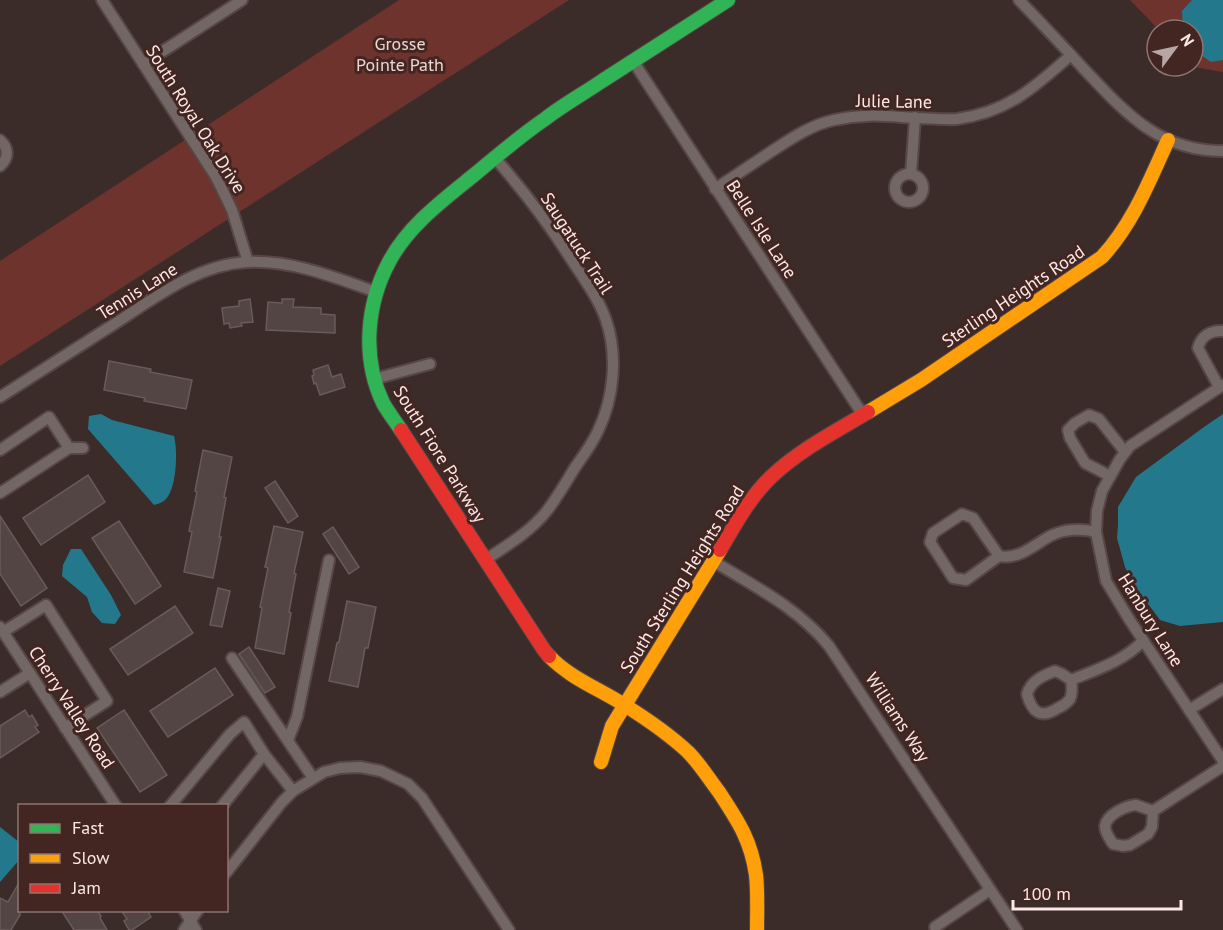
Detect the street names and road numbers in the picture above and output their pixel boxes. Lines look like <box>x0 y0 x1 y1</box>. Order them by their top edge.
street label: South Royal Oak Drive <box>141 40 251 198</box>
street label: Julie Lane <box>855 89 932 113</box>
street label: Belle Isle Lane <box>722 175 802 283</box>
street label: Saugatuck Trail <box>536 188 619 299</box>
street label: Sterling Heights Road <box>937 240 1089 352</box>
street label: Tennis Lane <box>92 257 182 325</box>
street label: South Fiore Parkway <box>389 381 492 527</box>
street label: South Sterling Heights Road <box>615 481 749 677</box>
street label: Hanbury Lane <box>1113 569 1189 671</box>
street label: Cherry Valley Road <box>24 641 120 773</box>
street label: Williams Way <box>861 668 936 767</box>

